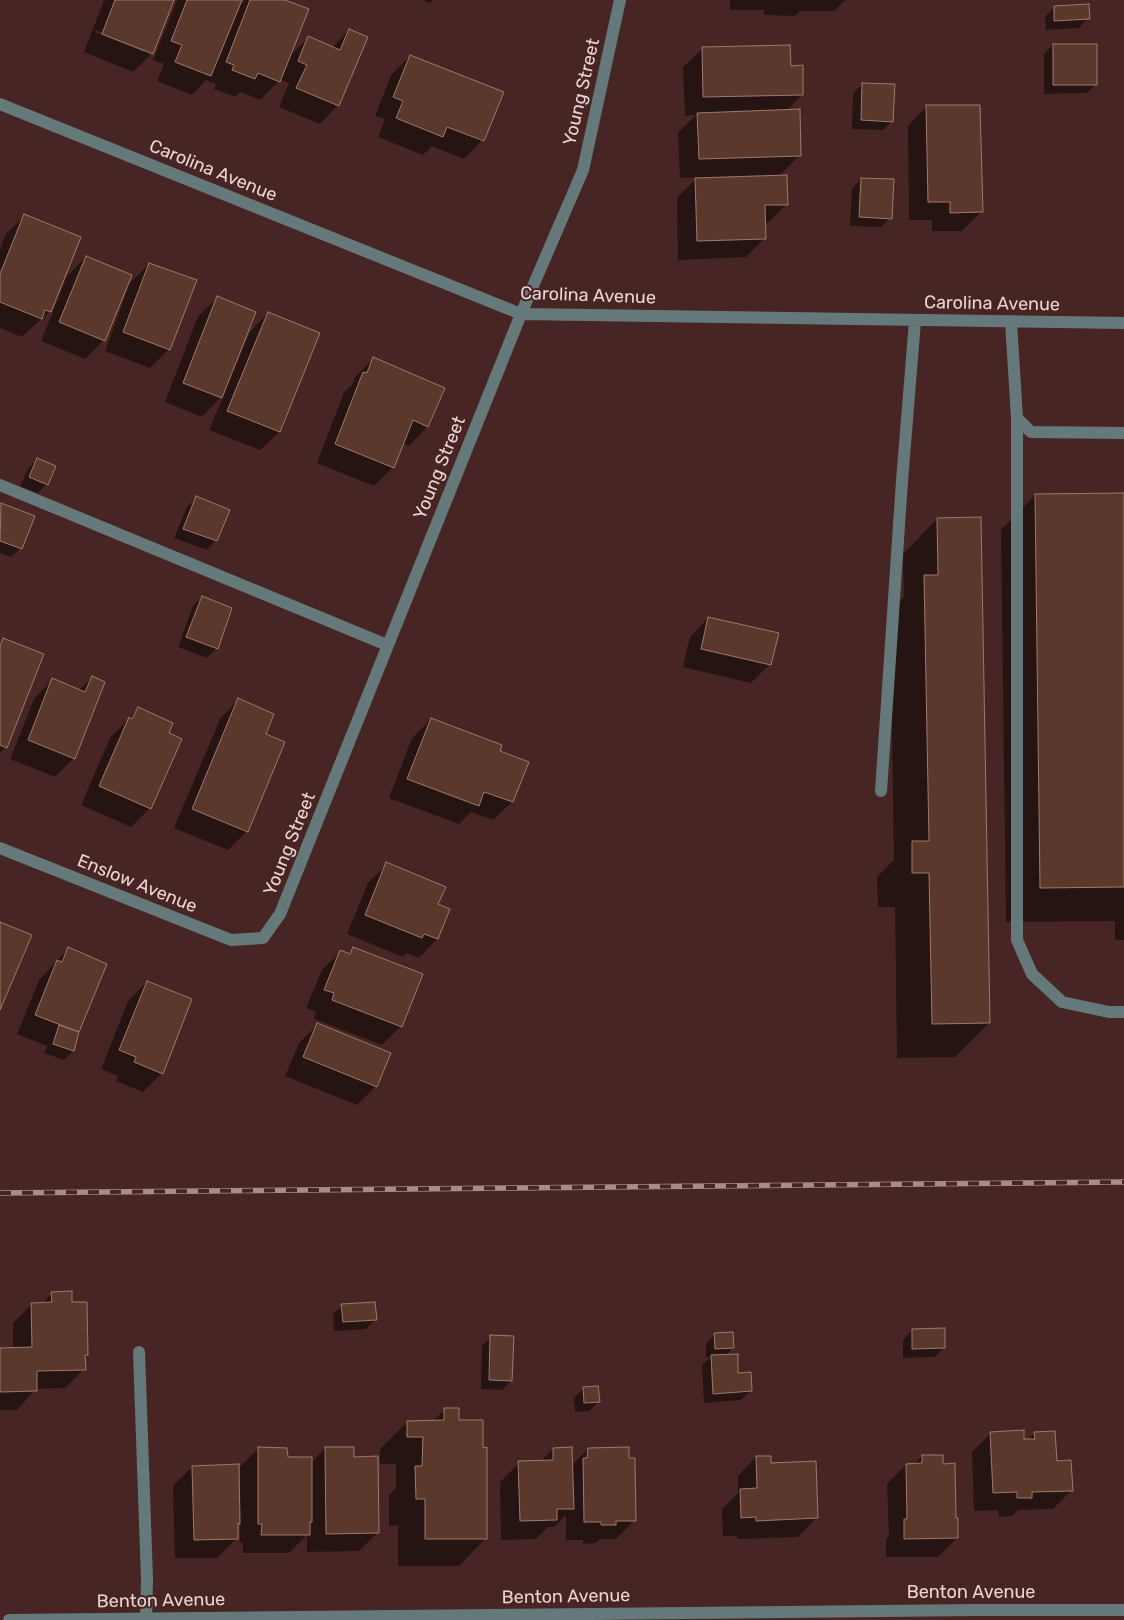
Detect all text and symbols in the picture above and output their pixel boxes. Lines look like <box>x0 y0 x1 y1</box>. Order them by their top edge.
street label: Young Street <box>559 36 605 148</box>
street label: Carolina Avenue <box>146 136 280 206</box>
street label: Carolina Avenue <box>520 283 656 309</box>
street label: Carolina Avenue <box>924 292 1060 316</box>
street label: Young Street <box>409 413 471 523</box>
street label: Young Street <box>259 789 321 899</box>
street label: Enslow Avenue <box>74 850 200 918</box>
street label: Benton Avenue <box>907 1582 1035 1604</box>
street label: Benton Avenue <box>502 1585 630 1609</box>
street label: Benton Avenue <box>97 1589 225 1613</box>

